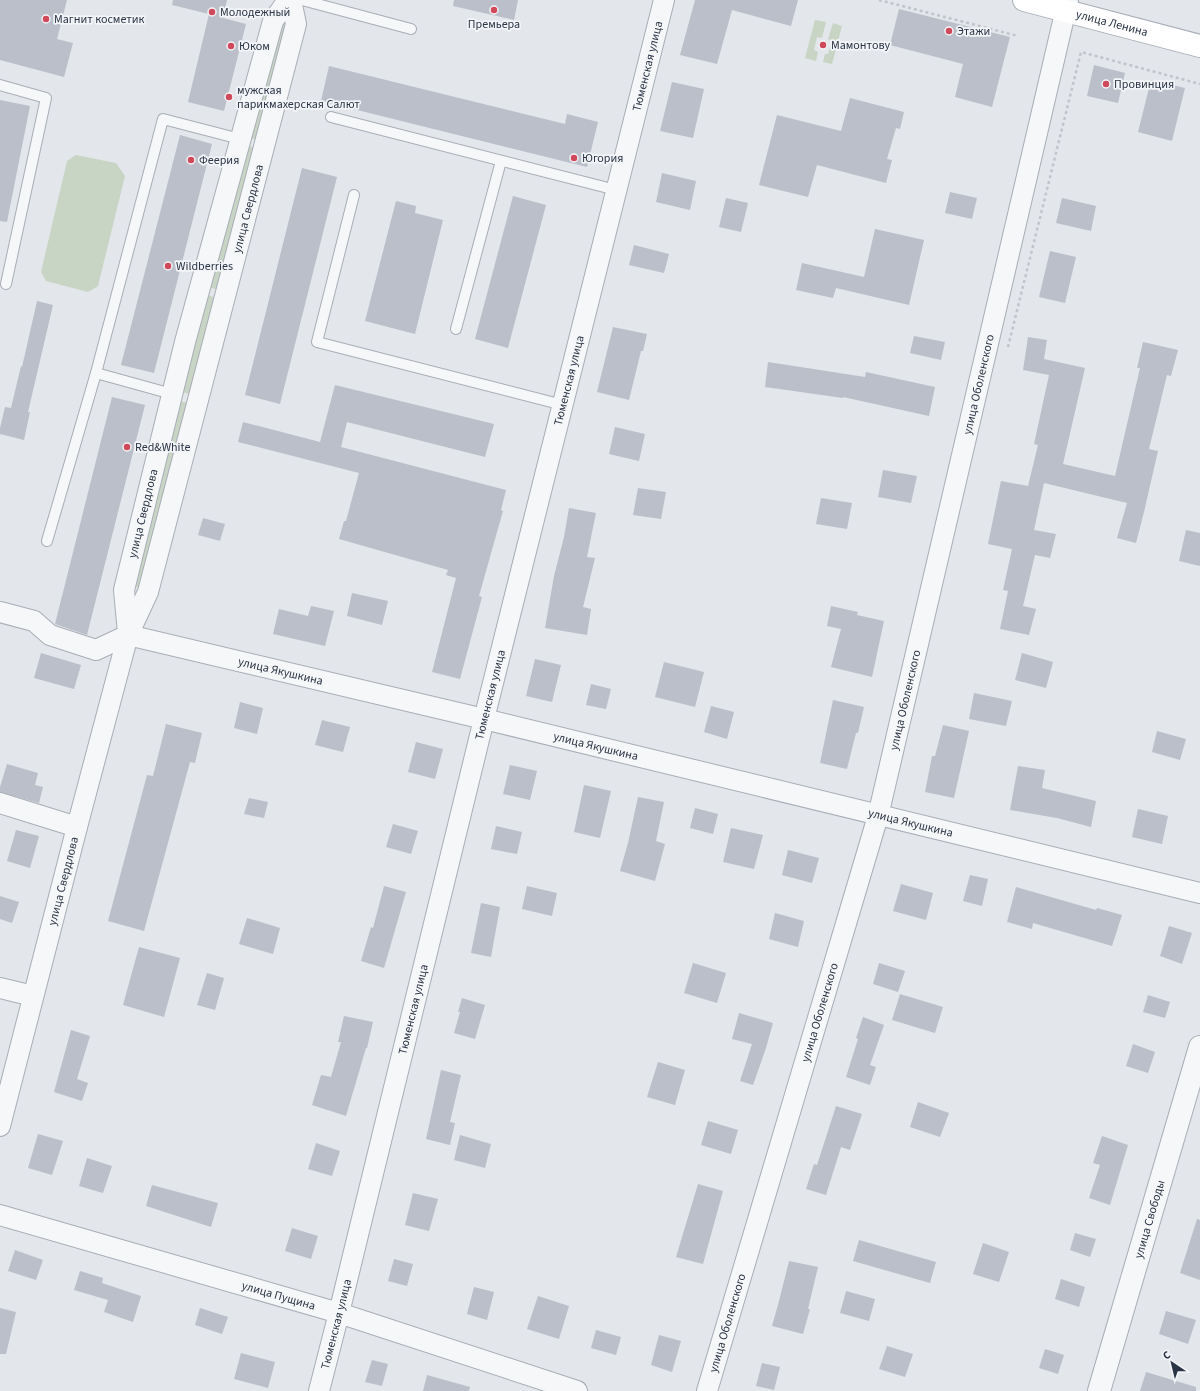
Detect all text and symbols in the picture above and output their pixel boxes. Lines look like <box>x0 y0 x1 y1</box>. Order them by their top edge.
place label: Молодежный <box>220 4 290 21</box>
marker: Премьера <box>489 5 499 15</box>
street label: улица Ленина <box>1074 6 1150 41</box>
marker: Молодежный <box>207 7 217 17</box>
place label: Магнит косметик <box>54 11 145 28</box>
marker: Магнит косметик <box>41 14 51 24</box>
place label: Премьера <box>468 16 520 33</box>
street label: Тюменская улица <box>628 19 667 113</box>
place label: Этажи <box>957 23 990 40</box>
marker: Этажи <box>944 26 954 36</box>
place label: Мамонтову <box>831 37 891 54</box>
place label: Юком <box>239 38 270 55</box>
marker: Мамонтову <box>818 40 828 50</box>
marker: Юком <box>226 41 236 51</box>
place label: Провинция <box>1114 76 1174 93</box>
marker: Провинция <box>1101 79 1111 89</box>
place label: мужская парикмахерская Салют <box>237 82 360 113</box>
marker: мужская парикмахерская Салют <box>224 92 234 102</box>
place label: Югория <box>582 150 623 167</box>
place label: Феерия <box>199 152 239 169</box>
marker: Югория <box>569 153 579 163</box>
marker: Феерия <box>186 155 196 165</box>
street label: улица Свердлова <box>229 163 268 255</box>
place label: Wildberries <box>176 258 233 275</box>
marker: Wildberries <box>163 261 173 271</box>
street label: улица Оболенского <box>959 333 999 436</box>
street label: Тюменская улица <box>550 334 589 427</box>
place label: Red&White <box>135 439 190 456</box>
marker: Red&White <box>122 442 132 452</box>
street label: улица Свердлова <box>124 467 162 560</box>
street label: Тюменская улица <box>471 648 510 742</box>
street label: улица Оболенского <box>886 648 925 752</box>
street label: улица Якушкина <box>236 653 325 690</box>
street label: улица Якушкина <box>552 728 640 765</box>
street label: улица Якушкина <box>866 805 955 842</box>
street label: улица Свердлова <box>44 835 83 927</box>
street label: улица Оболенского <box>797 961 843 1064</box>
street label: Тюменская улица <box>394 963 433 1057</box>
street label: улица Свободы <box>1130 1178 1169 1261</box>
street label: улица Оболенского <box>705 1271 750 1375</box>
street label: улица Пущина <box>240 1277 317 1315</box>
street label: Тюменская улица <box>317 1277 356 1371</box>
north arrow <box>1152 1343 1192 1383</box>
text: С <box>1160 1347 1174 1363</box>

